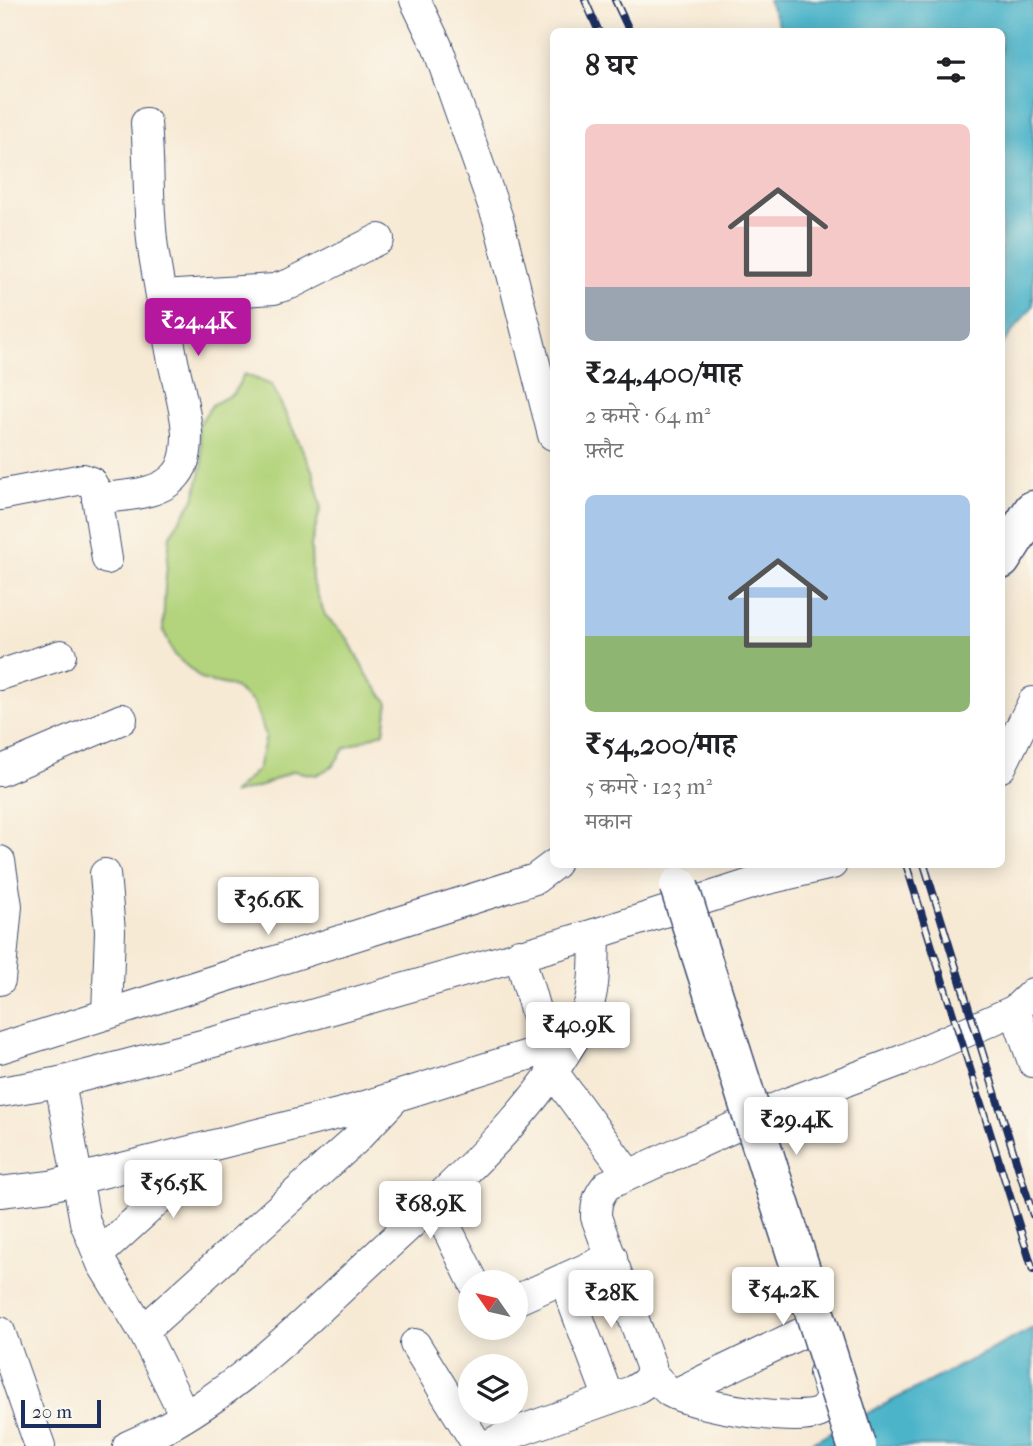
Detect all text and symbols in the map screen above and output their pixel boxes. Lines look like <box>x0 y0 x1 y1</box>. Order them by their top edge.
text: 8 घर <box>585 48 636 83</box>
icon: filters <box>932 51 970 89</box>
icon: home <box>715 169 841 295</box>
pin: ₹24.4K <box>141 298 255 358</box>
text: ₹24.4K <box>161 307 235 334</box>
text: ₹24,400/माह <box>585 356 742 391</box>
text: 2 कमरे · 64 m² <box>585 402 711 429</box>
text: फ़्लैट <box>585 437 623 464</box>
icon: home <box>715 540 841 666</box>
text: ₹54,200/माह <box>585 727 736 762</box>
text: 5 कमरे · 123 m² <box>585 773 712 800</box>
text: मकान <box>585 808 632 835</box>
pin: ₹36.6K <box>211 878 325 937</box>
text: ₹36.6K <box>234 886 302 913</box>
pin: ₹40.9K <box>521 1002 635 1062</box>
text: ₹40.9K <box>542 1011 614 1038</box>
pin: ₹29.4K <box>739 1098 853 1157</box>
text: ₹29.4K <box>760 1106 832 1133</box>
pin: ₹56.5K <box>116 1160 230 1220</box>
text: ₹56.5K <box>140 1169 206 1196</box>
pin: ₹68.9K <box>373 1182 487 1241</box>
text: ₹68.9K <box>395 1190 465 1217</box>
pin: ₹54.2K <box>726 1268 840 1327</box>
north arrow <box>458 1270 528 1340</box>
map controls <box>458 1270 528 1424</box>
pin: ₹28K <box>570 1270 652 1330</box>
text: ₹54.2K <box>748 1276 818 1303</box>
text: ₹28K <box>584 1279 638 1306</box>
button: layers <box>458 1354 528 1424</box>
scale bar <box>21 1397 102 1429</box>
text: 20 m <box>32 1401 72 1423</box>

